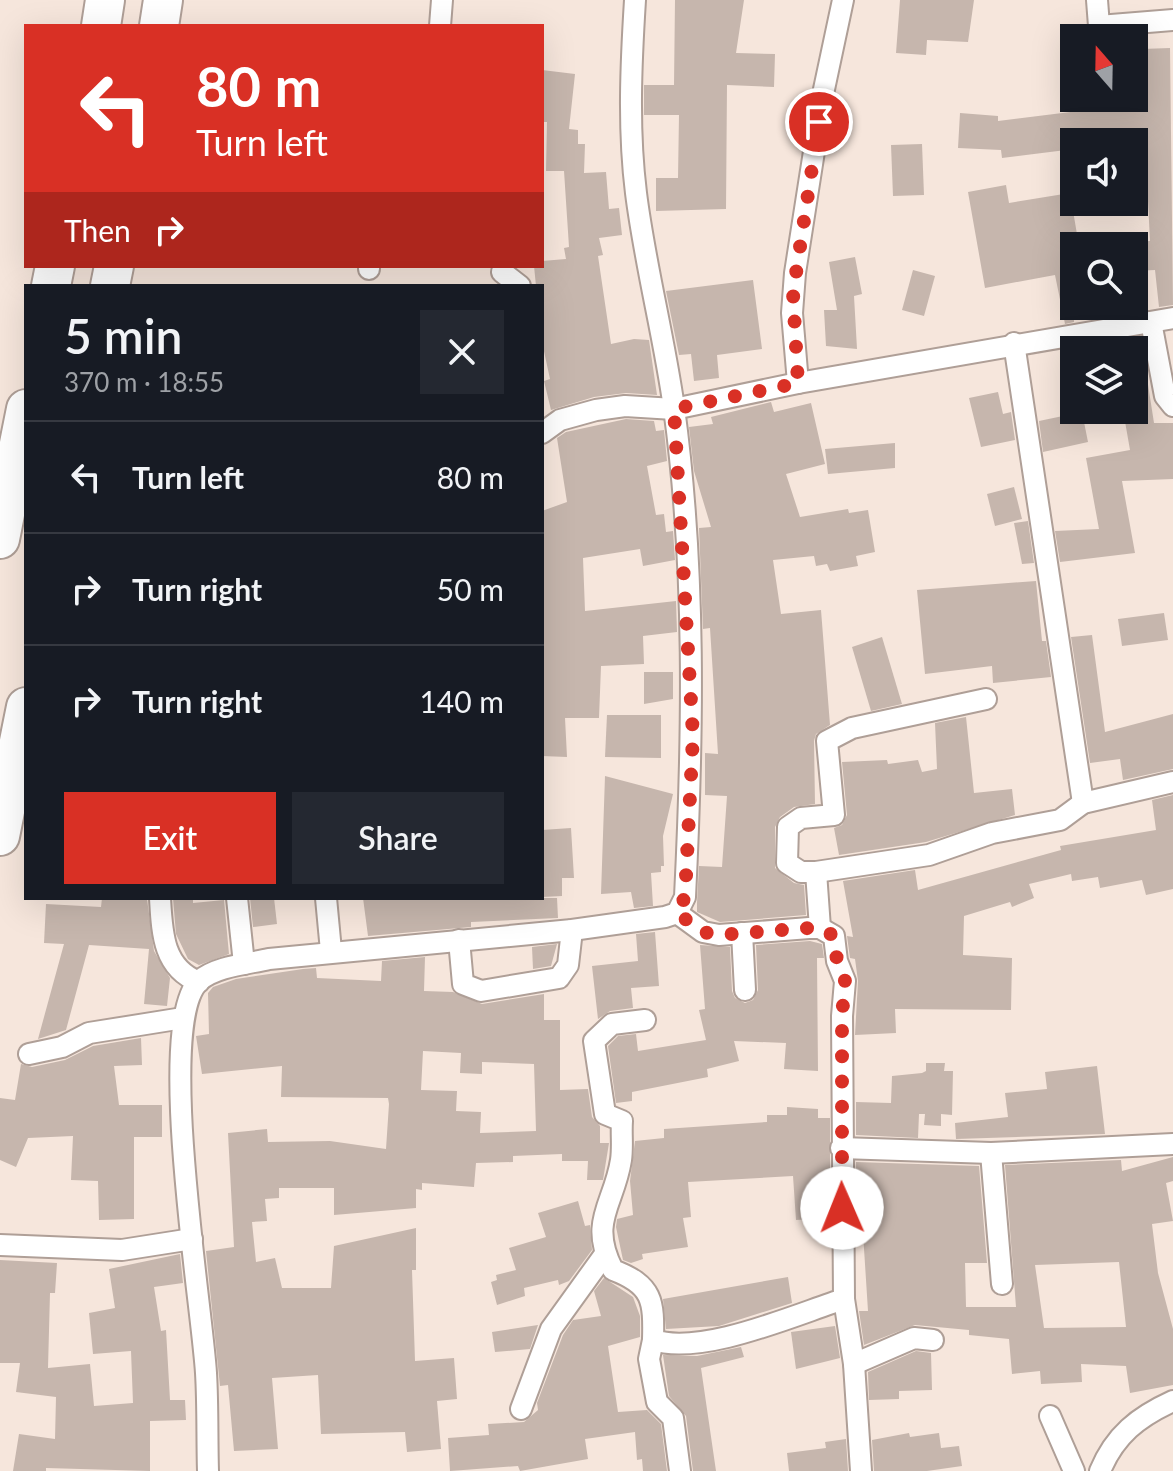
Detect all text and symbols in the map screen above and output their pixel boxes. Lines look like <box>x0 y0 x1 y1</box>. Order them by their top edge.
north arrow <box>1060 24 1148 112</box>
map controls <box>1060 24 1148 424</box>
text: 80 m <box>196 52 321 119</box>
icon: left <box>64 56 168 160</box>
pin <box>785 88 853 156</box>
icon: arrive <box>797 100 841 144</box>
text: Turn left <box>196 120 328 164</box>
button: sound <box>1060 128 1148 216</box>
icon: right <box>147 208 191 252</box>
text: Then <box>64 212 131 248</box>
button: search <box>1060 232 1148 320</box>
text: 5 min <box>64 307 182 364</box>
button: close <box>420 310 504 394</box>
button: layers <box>1060 336 1148 424</box>
text: 370 m · 18:55 <box>64 366 224 398</box>
icon: left <box>64 455 108 499</box>
text: Turn left <box>132 459 244 495</box>
text: 80 m <box>437 459 504 495</box>
icon: right <box>64 567 108 611</box>
text: Turn right <box>132 571 262 607</box>
text: 50 m <box>437 571 504 607</box>
icon: right <box>64 679 108 723</box>
text: Turn right <box>132 683 262 719</box>
text: 140 m <box>419 683 504 719</box>
button: Exit <box>64 792 276 884</box>
button: Share <box>292 792 504 884</box>
position arrow <box>800 1166 884 1250</box>

